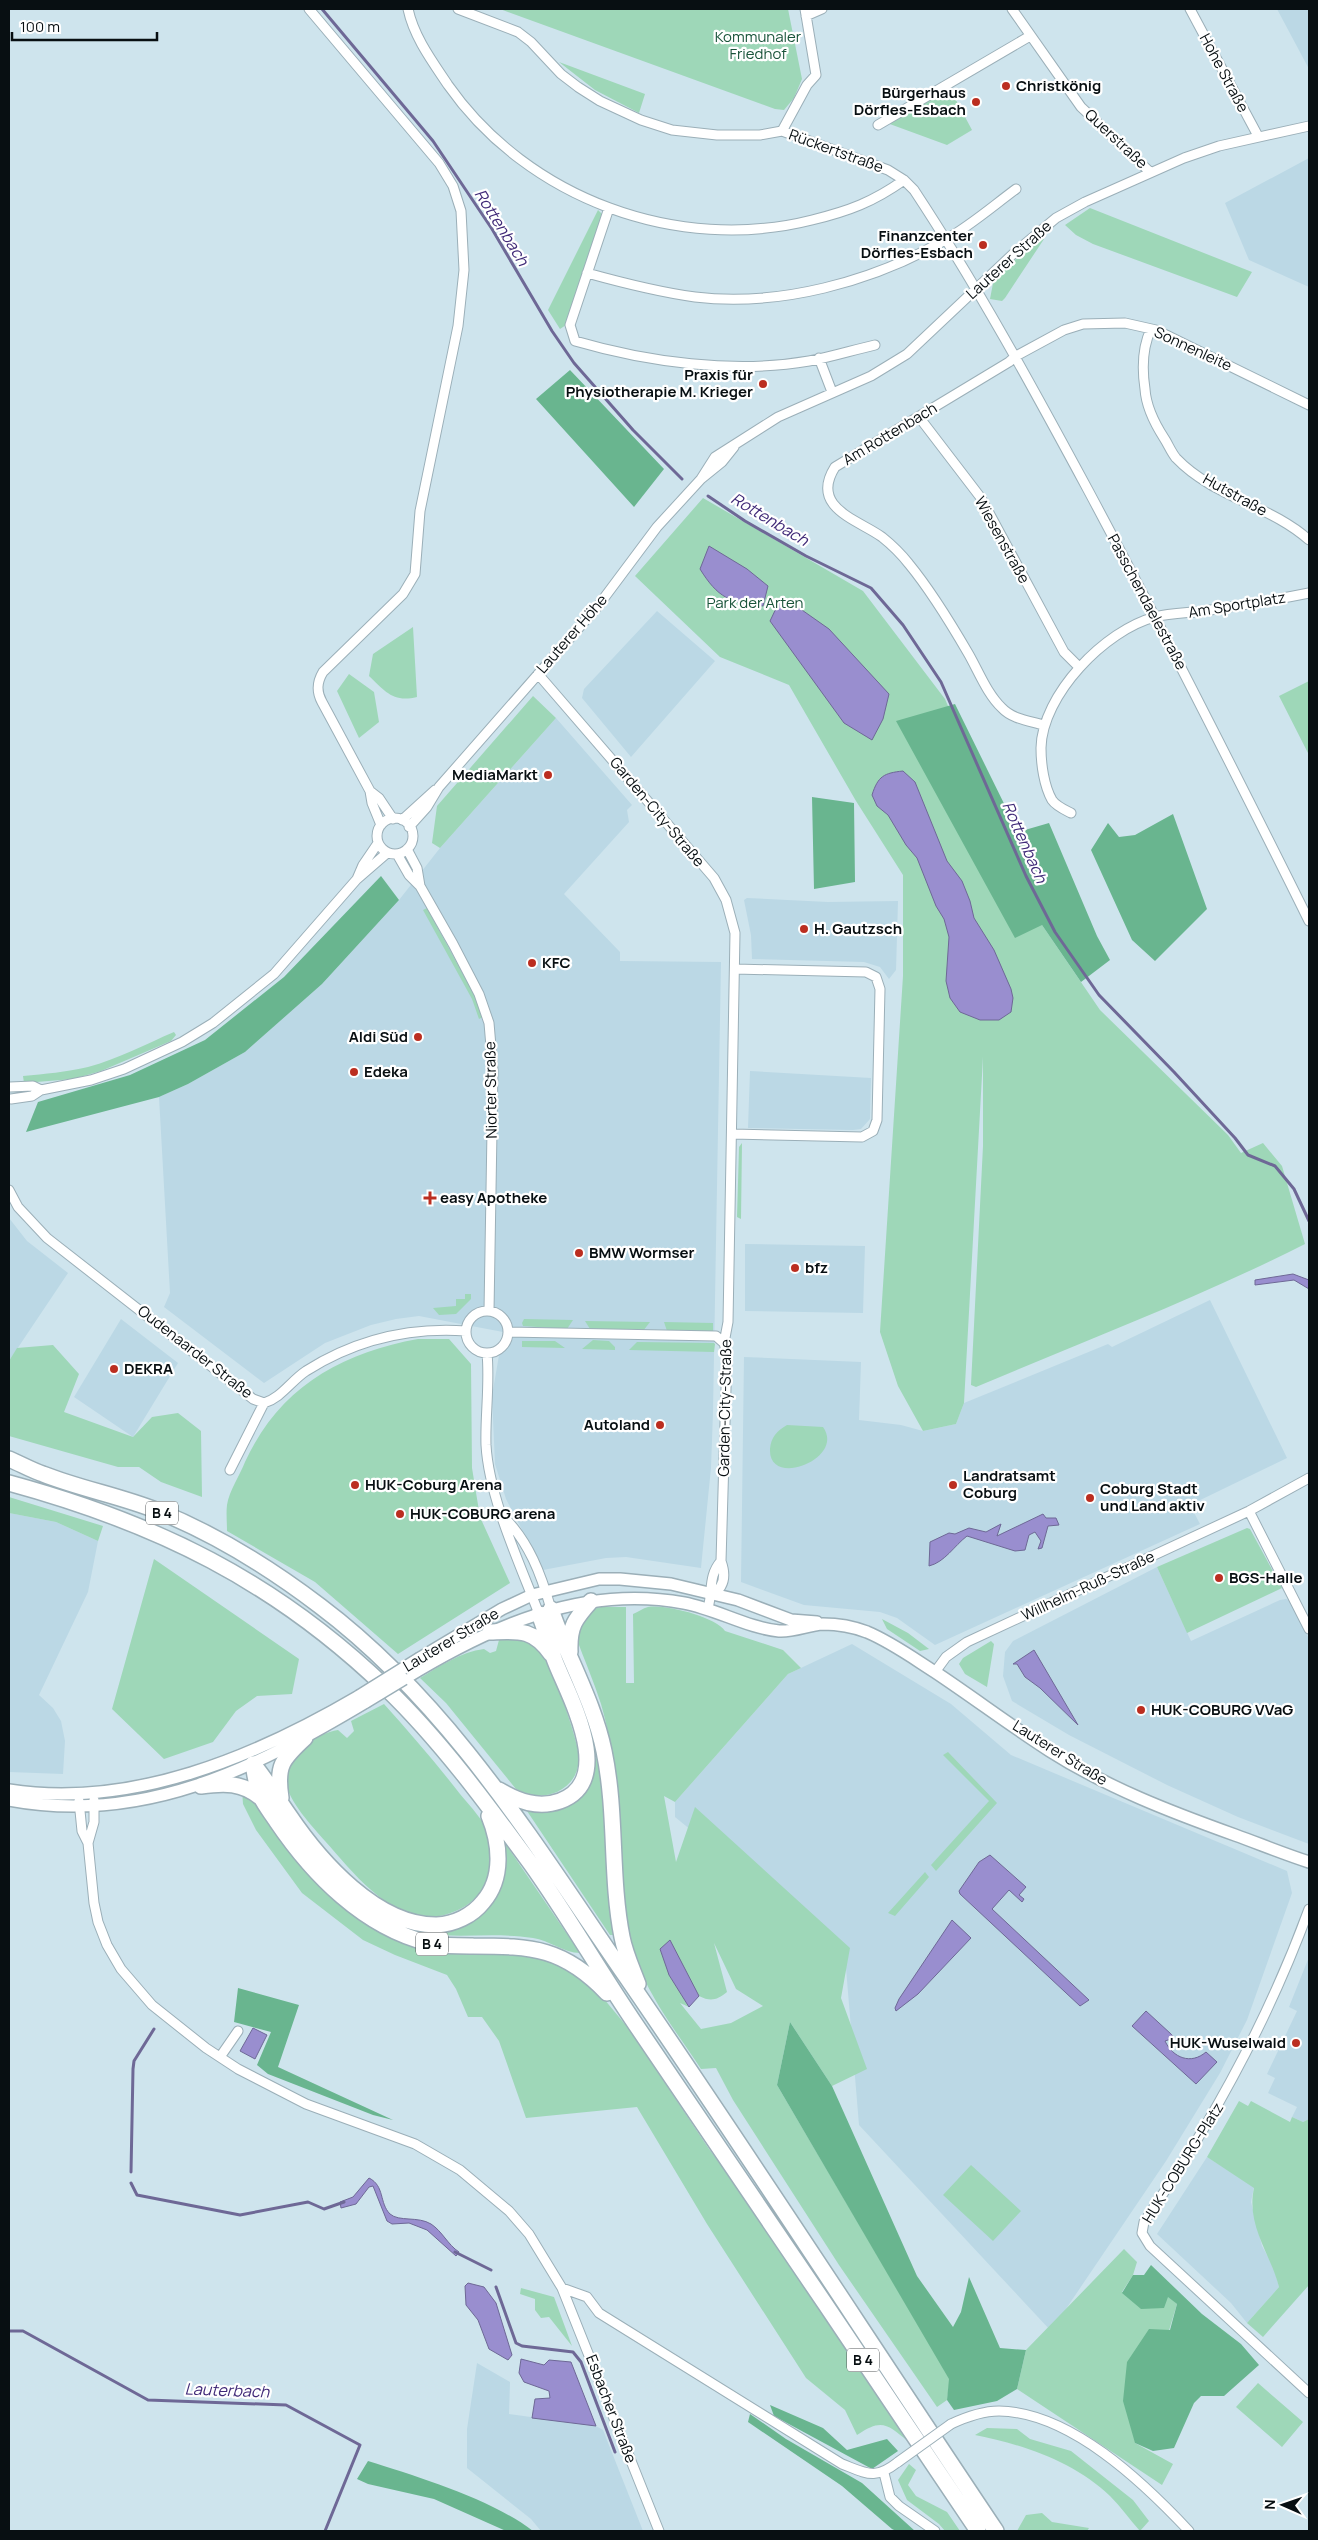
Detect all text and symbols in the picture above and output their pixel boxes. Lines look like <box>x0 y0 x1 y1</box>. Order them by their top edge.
scale bar <box>12 10 158 42</box>
text: 100 m <box>20 16 60 37</box>
park label: Kommunaler Friedhof <box>715 26 802 64</box>
street label: Hohe Straße <box>1195 30 1254 116</box>
place label: Christkönig <box>1016 75 1101 96</box>
marker: Christkönig <box>1000 80 1012 92</box>
place label: Bürgerhaus Dörfles-Esbach <box>854 82 966 120</box>
marker: Bürgerhaus Dörfles-Esbach <box>970 96 982 108</box>
street label: Querstraße <box>1080 104 1152 173</box>
street label: Rückertstraße <box>786 124 887 177</box>
water label: Rottenbach <box>470 184 535 270</box>
street label: Lauterer Straße <box>961 215 1056 304</box>
place label: Finanzcenter Dörfles-Esbach <box>861 225 973 263</box>
marker: Finanzcenter Dörfles-Esbach <box>977 239 989 251</box>
street label: Sonnenleite <box>1151 321 1236 376</box>
place label: Praxis für Physiotherapie M. Krieger <box>566 364 753 402</box>
marker: Praxis für Physiotherapie M. Krieger <box>757 378 769 390</box>
street label: Am Rottenbach <box>839 397 941 470</box>
street label: Hutstraße <box>1199 468 1271 521</box>
water label: Rottenbach <box>727 487 813 551</box>
street label: Wiesenstraße <box>970 493 1035 587</box>
street label: Passchendaelestraße <box>1103 530 1192 673</box>
street label: Am Sportplatz <box>1187 586 1287 623</box>
street label: Lauterer Höhe <box>531 589 612 678</box>
park label: Park der Arten <box>706 592 804 613</box>
street label: Garden-City-Straße <box>605 752 710 871</box>
place label: MediaMarkt <box>452 764 538 785</box>
marker: MediaMarkt <box>542 769 554 781</box>
water label: Rottenbach <box>997 798 1053 887</box>
place label: H. Gautzsch <box>814 918 902 939</box>
marker: H. Gautzsch <box>798 923 810 935</box>
place label: KFC <box>542 952 571 973</box>
marker: KFC <box>526 957 538 969</box>
place label: Aldi Süd <box>349 1026 408 1047</box>
marker: Aldi Süd <box>412 1031 424 1043</box>
street label: Niorter Straße <box>479 1041 502 1139</box>
place label: Edeka <box>364 1061 408 1082</box>
marker: Edeka <box>348 1066 360 1078</box>
place label: easy Apotheke <box>440 1187 547 1208</box>
marker: easy Apotheke <box>424 1192 436 1204</box>
place label: BMW Wormser <box>589 1242 695 1263</box>
marker: BMW Wormser <box>573 1247 585 1259</box>
place label: bfz <box>805 1257 828 1278</box>
marker: bfz <box>789 1262 801 1274</box>
street label: Oudenaarder Straße <box>133 1300 257 1403</box>
street label: Garden-City-Straße <box>713 1339 736 1477</box>
place label: DEKRA <box>124 1358 173 1379</box>
marker: DEKRA <box>108 1363 120 1375</box>
place label: Autoland <box>584 1414 650 1435</box>
marker: Autoland <box>654 1419 666 1431</box>
place label: Landratsamt Coburg <box>963 1465 1056 1503</box>
place label: HUK-Coburg Arena <box>365 1474 502 1495</box>
place label: Coburg Stadt und Land aktiv <box>1100 1478 1205 1516</box>
marker: HUK-Coburg Arena <box>349 1479 361 1491</box>
marker: Landratsamt Coburg <box>947 1479 959 1491</box>
marker: Coburg Stadt und Land aktiv <box>1084 1492 1096 1504</box>
road number: B 4 <box>146 1502 178 1525</box>
place label: HUK-COBURG arena <box>410 1503 555 1524</box>
marker: HUK-COBURG arena <box>394 1508 406 1520</box>
street label: Willhelm-Ruß-Straße <box>1018 1545 1158 1626</box>
place label: BGS-Halle <box>1229 1567 1303 1588</box>
marker: BGS-Halle <box>1213 1572 1225 1584</box>
street label: Lauterer Straße <box>399 1603 503 1676</box>
place label: HUK-COBURG VVaG <box>1151 1699 1293 1720</box>
marker: HUK-COBURG VVaG <box>1135 1704 1147 1716</box>
street label: Lauterer Straße <box>1009 1715 1112 1790</box>
road number: B 4 <box>416 1932 448 1956</box>
place label: HUK-Wuselwald <box>1170 2032 1286 2053</box>
marker: HUK-Wuselwald <box>1290 2037 1302 2049</box>
street label: HUK-COBURG-Platz <box>1137 2098 1228 2227</box>
road number: B 4 <box>847 2348 879 2372</box>
street label: Esbacher Straße <box>581 2352 642 2466</box>
water label: Lauterbach <box>184 2378 270 2402</box>
north arrow <box>1258 2480 1308 2530</box>
text: N <box>1260 2499 1279 2510</box>

